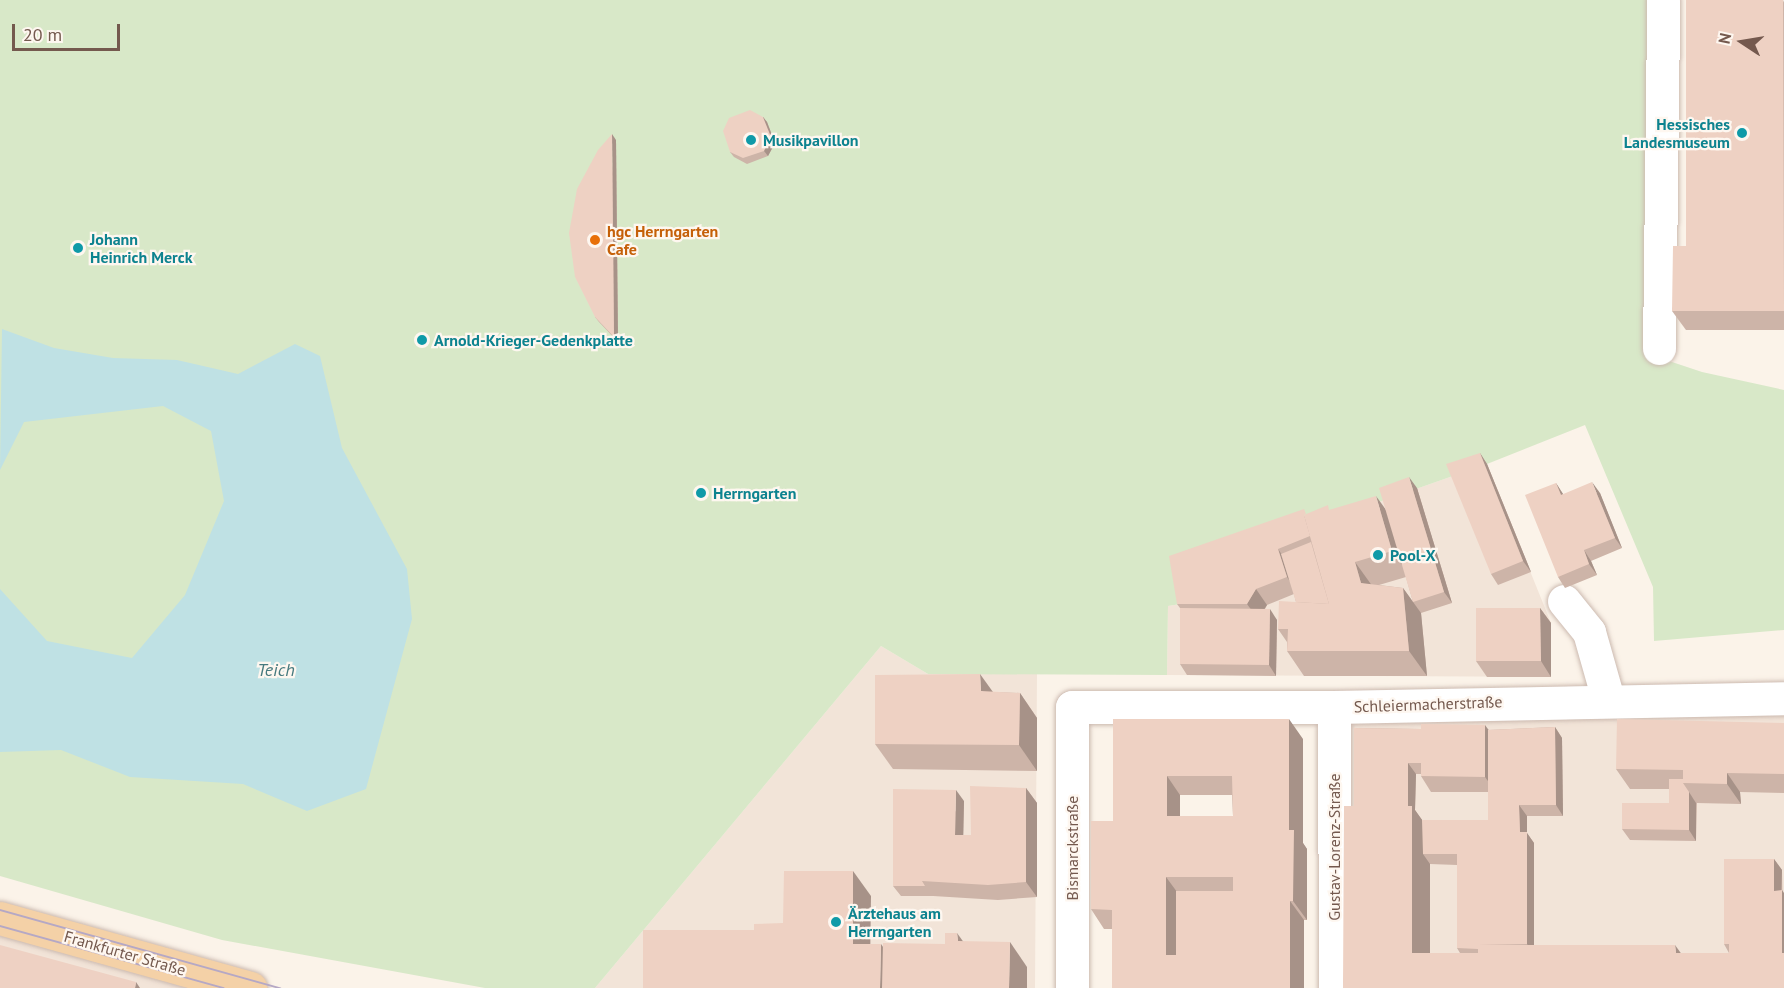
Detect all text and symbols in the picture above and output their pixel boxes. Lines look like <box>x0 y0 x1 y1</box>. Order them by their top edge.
scale bar <box>15 12 123 50</box>
north arrow <box>1712 12 1772 72</box>
text: 20 m <box>23 23 62 46</box>
text: N <box>1714 31 1735 45</box>
place label: Hessisches Landesmuseum <box>1624 114 1730 152</box>
marker: Hessisches Landesmuseum <box>1735 126 1749 140</box>
place label: Musikpavillon <box>763 130 859 150</box>
marker: Musikpavillon <box>744 133 758 147</box>
place label: hgc Herrngarten Cafe <box>607 221 719 259</box>
place label: Johann Heinrich Merck <box>90 229 193 267</box>
marker: hgc Herrngarten Cafe <box>588 233 602 247</box>
marker: Johann Heinrich Merck <box>71 241 85 255</box>
place label: Arnold-Krieger-Gedenkplatte <box>434 330 633 350</box>
marker: Arnold-Krieger-Gedenkplatte <box>415 333 429 347</box>
place label: Herrngarten <box>713 483 796 503</box>
marker: Herrngarten <box>694 486 708 500</box>
place label: Pool-X <box>1390 545 1436 565</box>
marker: Pool-X <box>1371 548 1385 562</box>
water label: Teich <box>257 659 295 681</box>
street label: Schleiermacherstraße <box>1353 692 1503 716</box>
street label: Gustav-Lorenz-Straße <box>1324 773 1344 921</box>
street label: Bismarckstraße <box>1062 796 1082 900</box>
place label: Ärztehaus am Herrngarten <box>848 903 941 941</box>
marker: Ärztehaus am Herrngarten <box>829 915 843 929</box>
street label: Frankfurter Straße <box>62 926 188 980</box>

